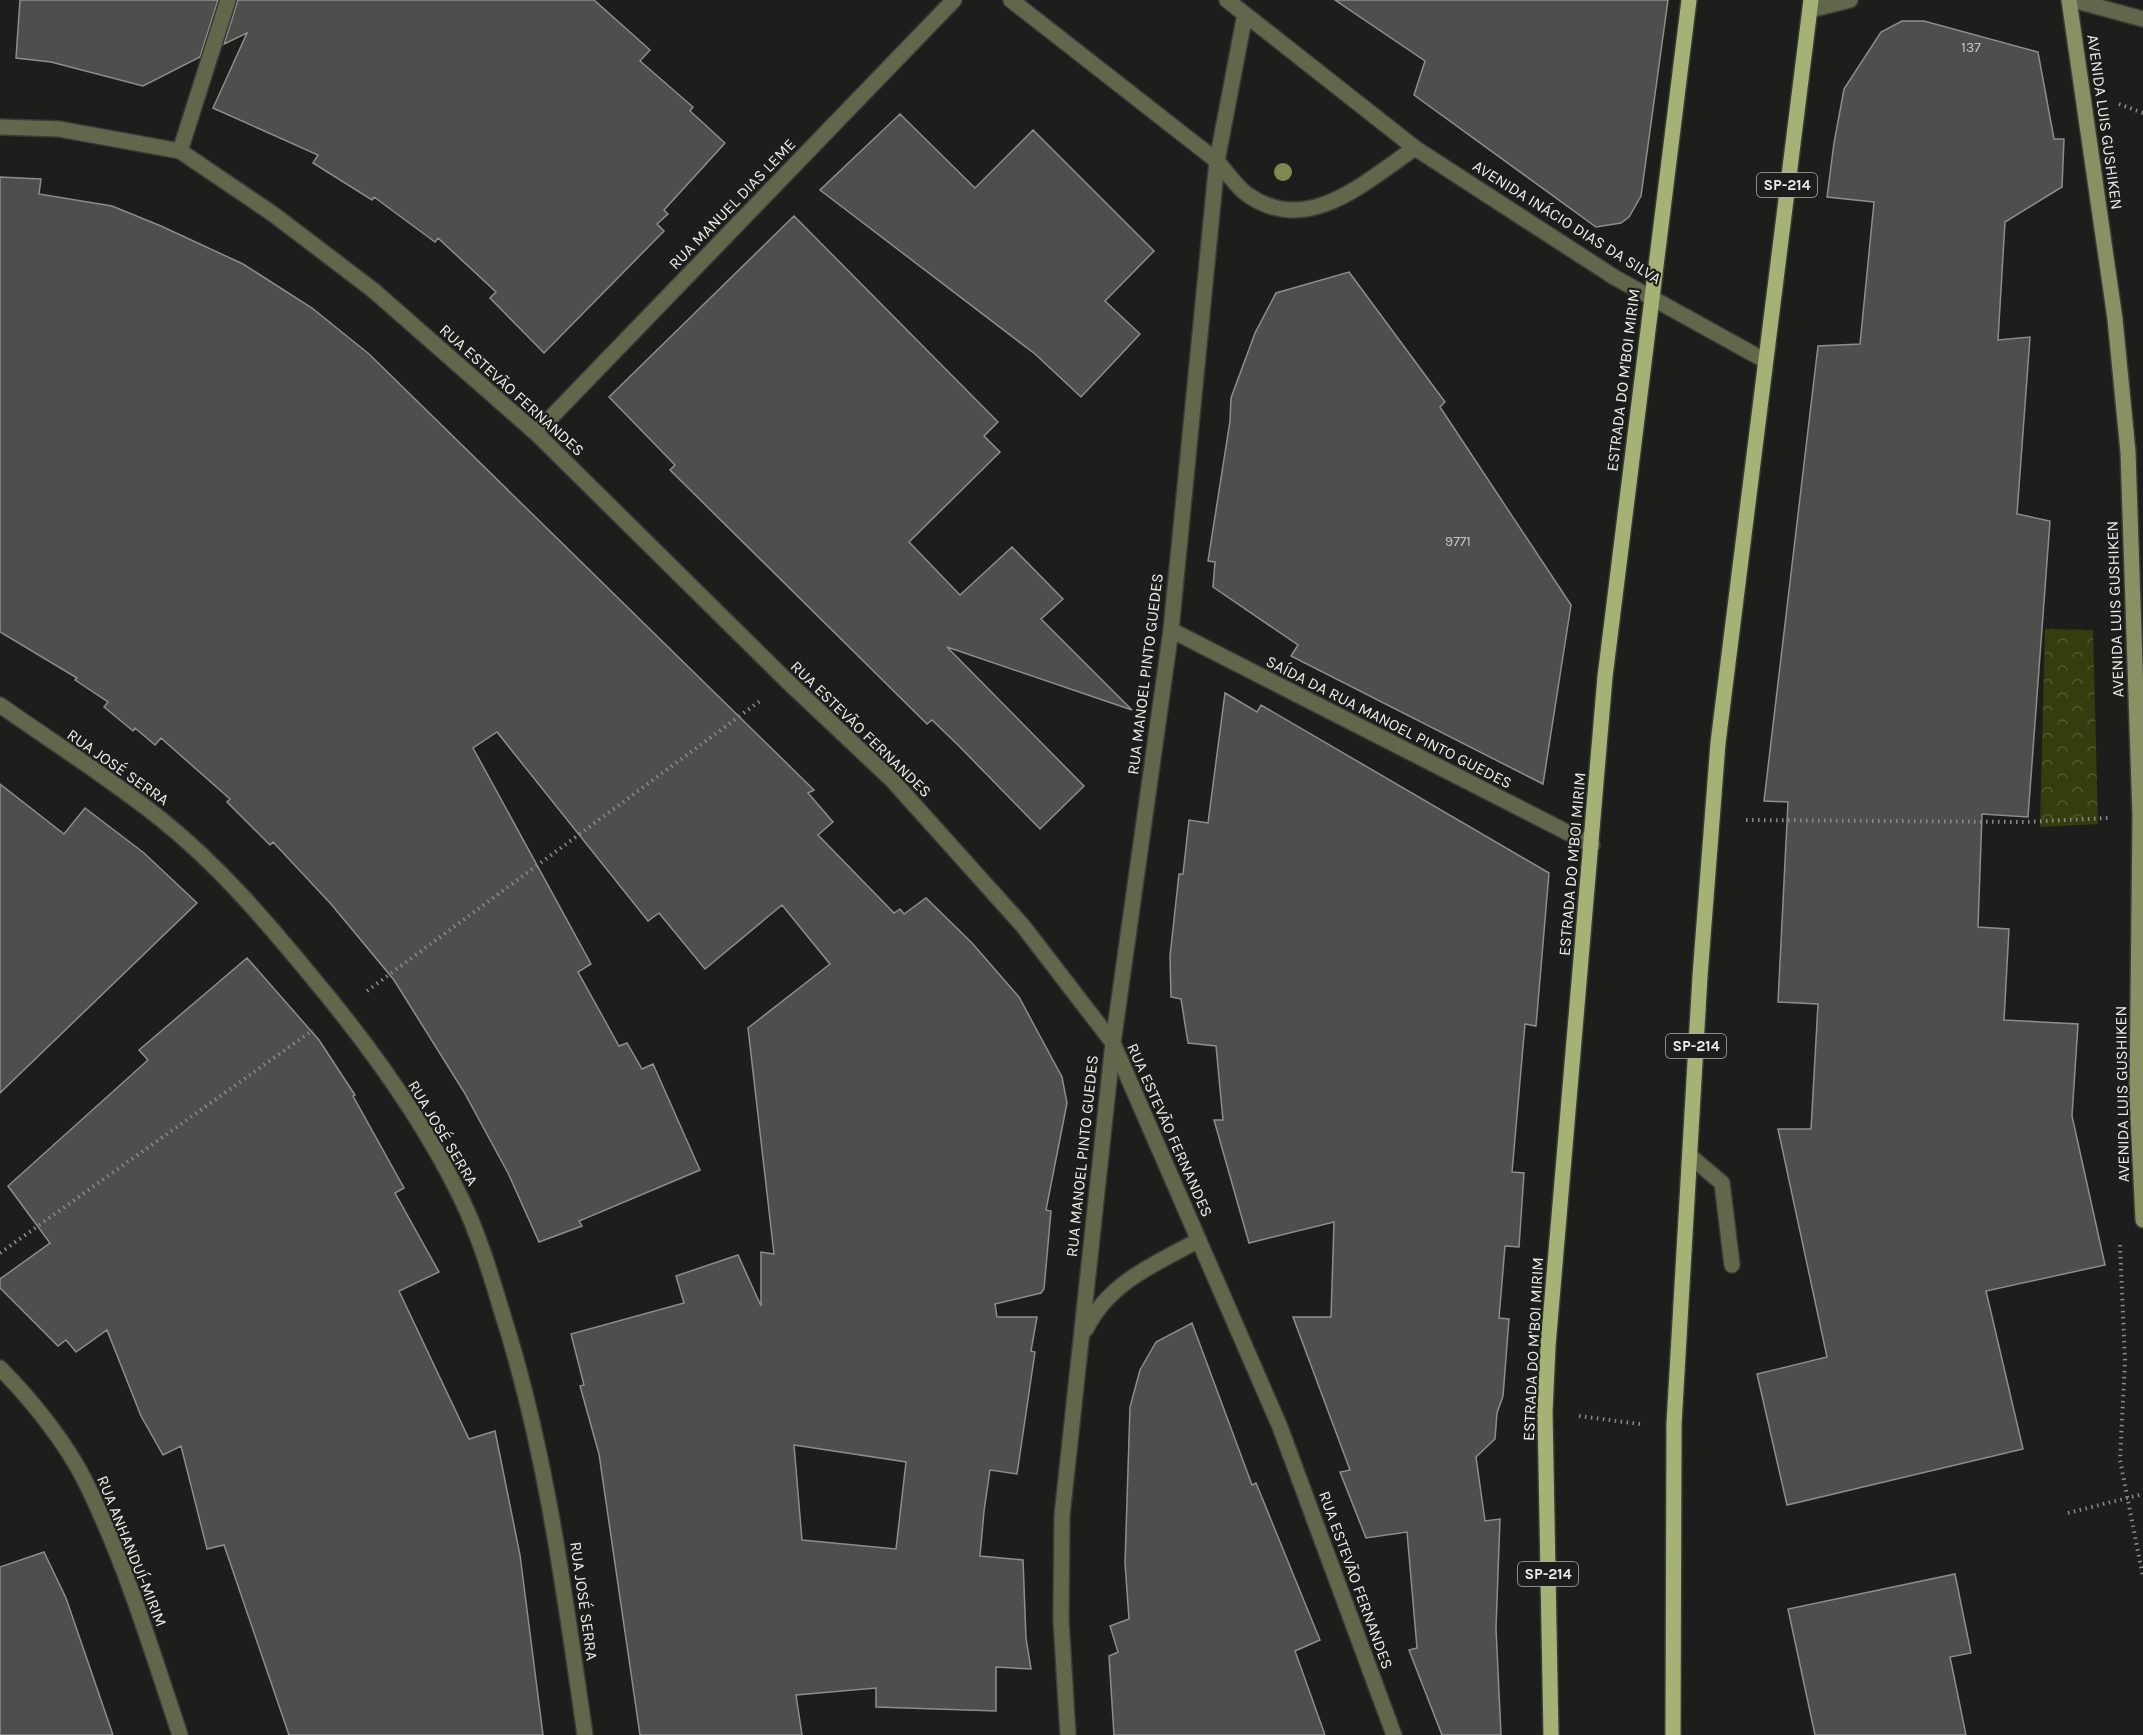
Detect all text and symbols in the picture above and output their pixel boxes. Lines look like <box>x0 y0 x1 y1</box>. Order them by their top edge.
street label: AVENIDA LUIS GUSHIKEN <box>2083 33 2127 211</box>
house number: 137 <box>1961 39 1981 56</box>
street label: RUA MANUEL DIAS LEME <box>665 135 799 273</box>
street label: AVENIDA INÁCIO DIAS DA SILVA <box>1469 156 1665 288</box>
road number: SP-214 <box>1757 173 1817 197</box>
street label: ESTRADA DO M'BOI MIRIM <box>1602 288 1644 472</box>
street label: RUA ESTEVÃO FERNANDES <box>436 320 588 460</box>
street label: AVENIDA LUIS GUSHIKEN <box>2102 520 2128 698</box>
house number: 9771 <box>1445 533 1471 550</box>
street label: RUA MANOEL PINTO GUEDES <box>1123 572 1167 776</box>
street label: SAÍDA DA RUA MANOEL PINTO GUEDES <box>1263 651 1515 793</box>
street label: RUA ESTEVÃO FERNANDES <box>787 657 935 801</box>
street label: RUA JOSÉ SERRA <box>63 725 173 809</box>
street label: ESTRADA DO M'BOI MIRIM <box>1555 771 1589 957</box>
street label: AVENIDA LUIS GUSHIKEN <box>2111 1005 2133 1183</box>
road number: SP-214 <box>1666 1034 1726 1058</box>
street label: RUA ESTEVÃO FERNANDES <box>1123 1040 1217 1220</box>
street label: RUA MANOEL PINTO GUEDES <box>1062 1054 1102 1258</box>
street label: RUA JOSÉ SERRA <box>404 1077 482 1189</box>
street label: ESTRADA DO M'BOI MIRIM <box>1519 1257 1547 1441</box>
street label: RUA ANHANDUÍ-MIRIM <box>93 1473 171 1629</box>
street label: RUA ESTEVÃO FERNANDES <box>1315 1488 1397 1672</box>
street label: RUA JOSÉ SERRA <box>566 1540 602 1662</box>
road number: SP-214 <box>1518 1562 1578 1586</box>

